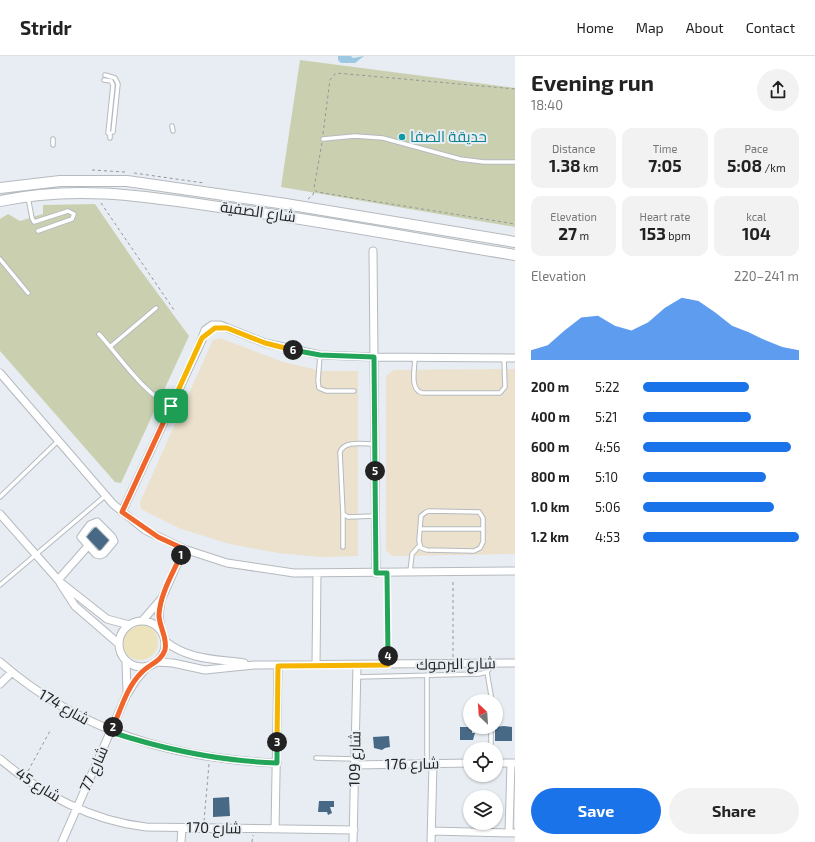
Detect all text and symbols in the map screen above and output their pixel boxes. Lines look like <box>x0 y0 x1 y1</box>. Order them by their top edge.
text: Stridr <box>20 16 72 39</box>
text: Home <box>577 19 614 36</box>
text: Map <box>636 19 664 36</box>
text: About <box>686 19 724 36</box>
text: Contact <box>746 19 795 36</box>
text: Evening run <box>531 69 654 95</box>
button: share <box>757 69 799 111</box>
text: 18:40 <box>531 97 563 113</box>
place label: حديقة الصفا <box>410 127 487 145</box>
marker: حديقة الصفا <box>397 132 407 142</box>
text: Distance <box>552 142 595 155</box>
text: Time <box>653 142 677 155</box>
text: Pace <box>744 142 768 155</box>
text: 1.38 <box>549 155 581 175</box>
text: 7:05 <box>648 155 682 175</box>
text: 5:08 <box>727 155 762 175</box>
text: km <box>581 161 598 174</box>
text: /km <box>762 161 786 174</box>
street label: شارع الصفية <box>219 197 297 228</box>
text: Elevation <box>550 210 597 223</box>
text: Heart rate <box>640 210 690 223</box>
text: kcal <box>746 210 766 223</box>
text: 27 <box>558 223 577 243</box>
text: 153 <box>639 223 666 243</box>
text: 104 <box>742 223 771 243</box>
text: m <box>577 229 589 242</box>
text: bpm <box>666 229 691 242</box>
text: Elevation <box>531 268 586 284</box>
text: 220–241 m <box>734 268 799 284</box>
pin: 6 <box>283 340 303 360</box>
text: 6 <box>290 343 296 356</box>
text: 200 m <box>531 379 569 395</box>
text: 5:22 <box>595 379 620 395</box>
pin <box>154 389 188 423</box>
icon: arrive <box>160 395 182 417</box>
text: 400 m <box>531 409 570 425</box>
text: 5:21 <box>595 409 618 425</box>
text: 600 m <box>531 439 569 455</box>
text: 4:56 <box>595 439 620 455</box>
pin: 5 <box>365 461 385 481</box>
text: 5 <box>372 464 378 477</box>
text: 800 m <box>531 469 570 485</box>
text: 5:10 <box>595 469 618 485</box>
text: 1.0 km <box>531 499 570 515</box>
text: 5:06 <box>595 499 620 515</box>
text: 1.2 km <box>531 529 569 545</box>
text: 4:53 <box>595 529 620 545</box>
pin: 1 <box>171 545 191 565</box>
text: 1 <box>179 548 183 561</box>
pin: 4 <box>378 646 398 666</box>
text: 4 <box>384 649 392 662</box>
street label: شارع اليرموك <box>416 653 496 676</box>
street label: شارع 174 <box>35 685 93 730</box>
north arrow <box>463 694 503 734</box>
map controls <box>463 694 503 830</box>
pin: 2 <box>103 717 123 737</box>
text: 2 <box>110 720 116 733</box>
street label: شارع 109 <box>345 731 366 787</box>
pin: 3 <box>267 732 287 752</box>
text: 3 <box>274 735 280 748</box>
button: locate <box>463 742 503 782</box>
street label: شارع 77 <box>75 743 114 795</box>
street label: شارع 176 <box>385 754 440 775</box>
street label: شارع 45 <box>11 763 64 807</box>
button: Save <box>531 788 661 834</box>
button: Share <box>669 788 799 834</box>
button: layers <box>463 790 503 830</box>
street label: شارع 170 <box>186 818 242 839</box>

